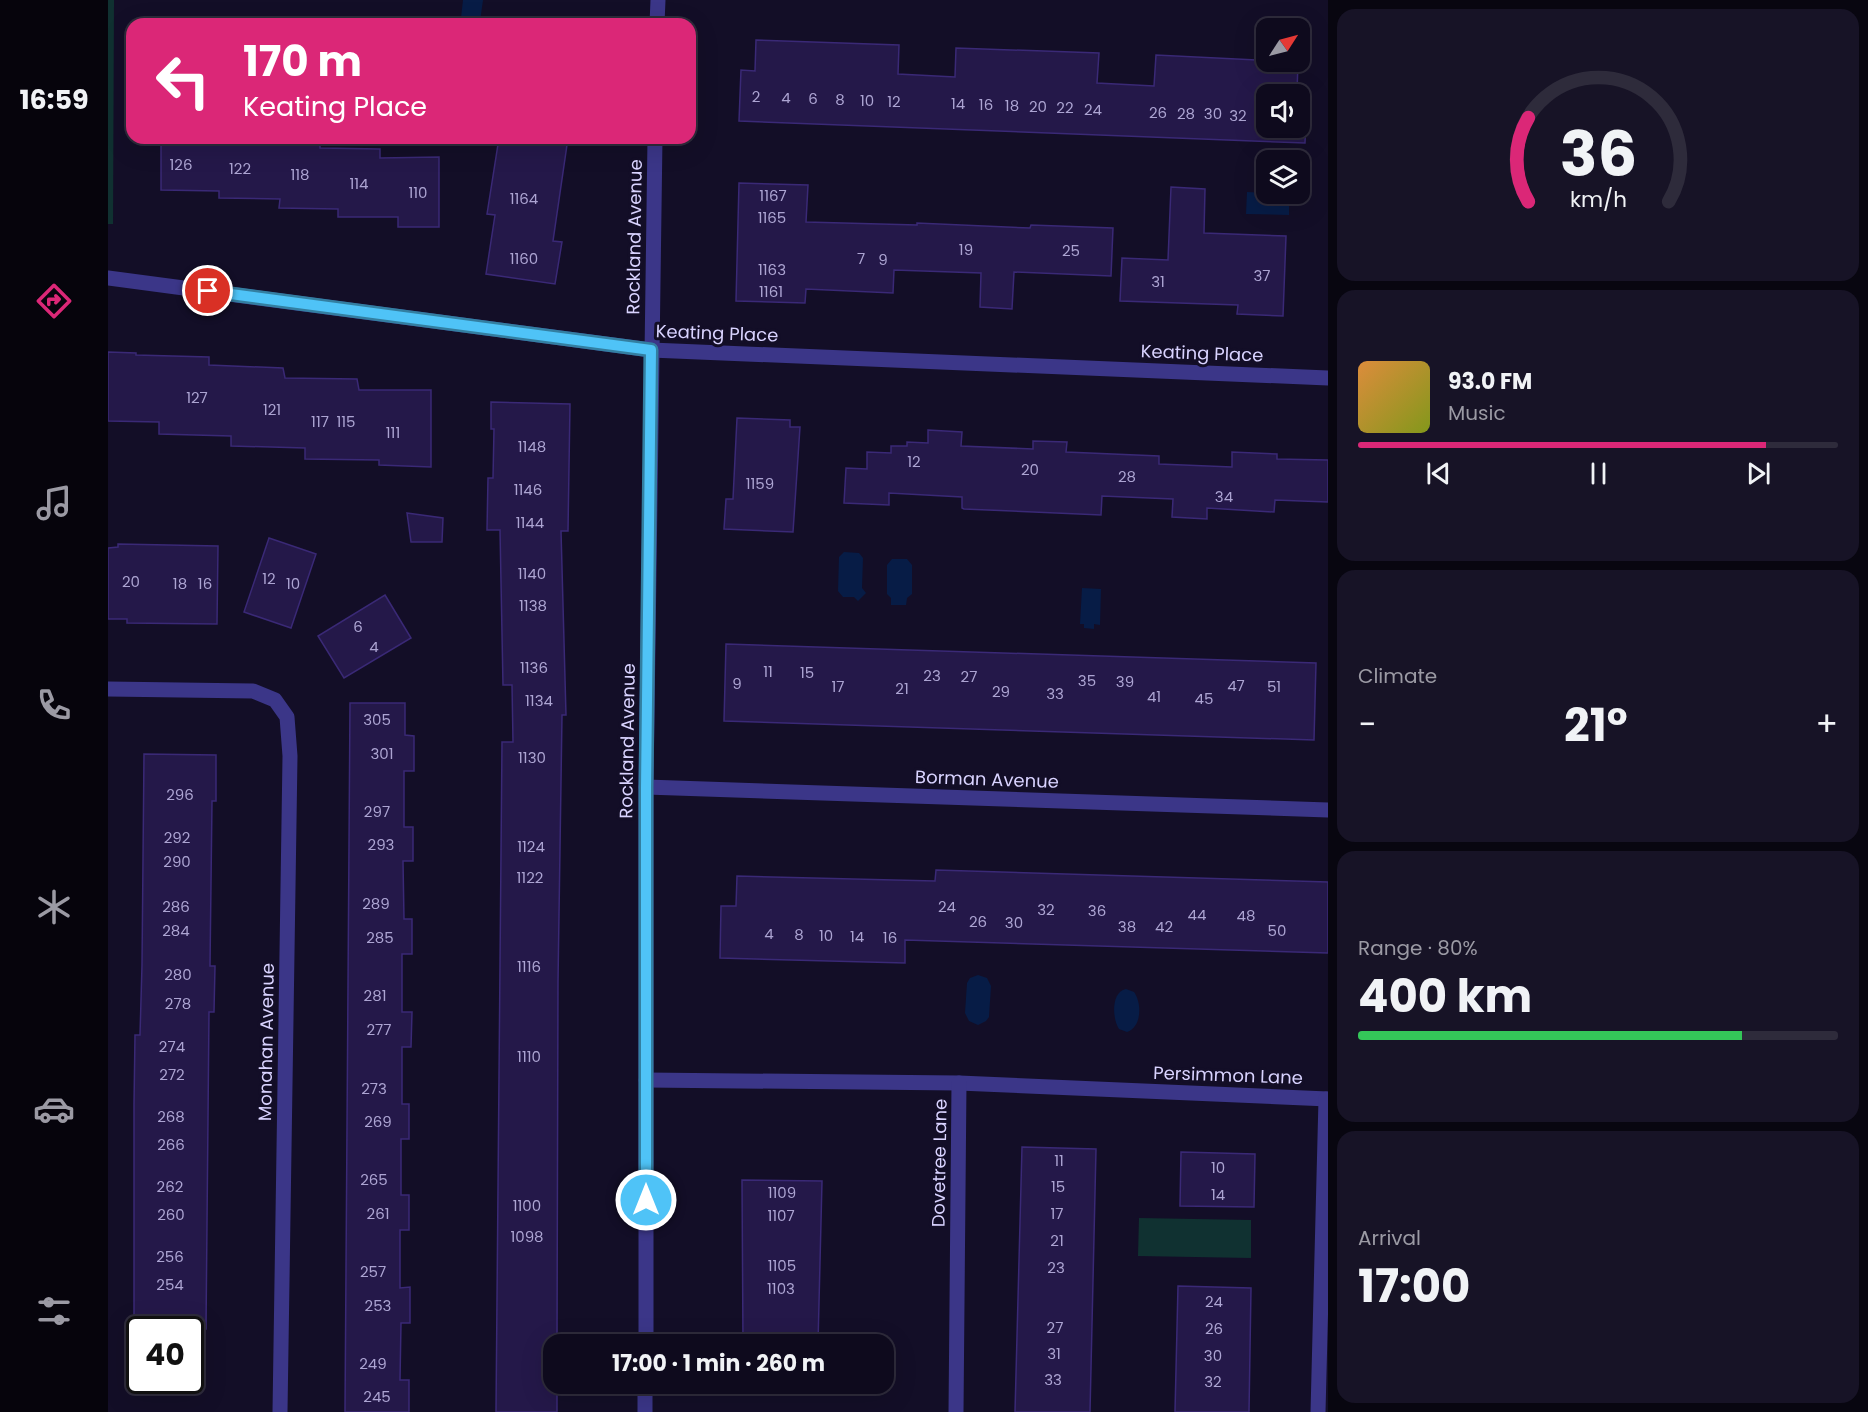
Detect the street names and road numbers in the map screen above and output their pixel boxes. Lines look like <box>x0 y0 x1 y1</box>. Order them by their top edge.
street label: Rockland Avenue <box>620 159 648 315</box>
street label: Keating Place <box>655 318 779 348</box>
street label: Keating Place <box>1140 338 1264 368</box>
street label: Rockland Avenue <box>613 663 641 819</box>
street label: Borman Avenue <box>915 764 1059 794</box>
street label: Monahan Avenue <box>252 963 280 1121</box>
street label: Persimmon Lane <box>1153 1060 1303 1090</box>
street label: Dovetree Lane <box>925 1099 953 1227</box>

